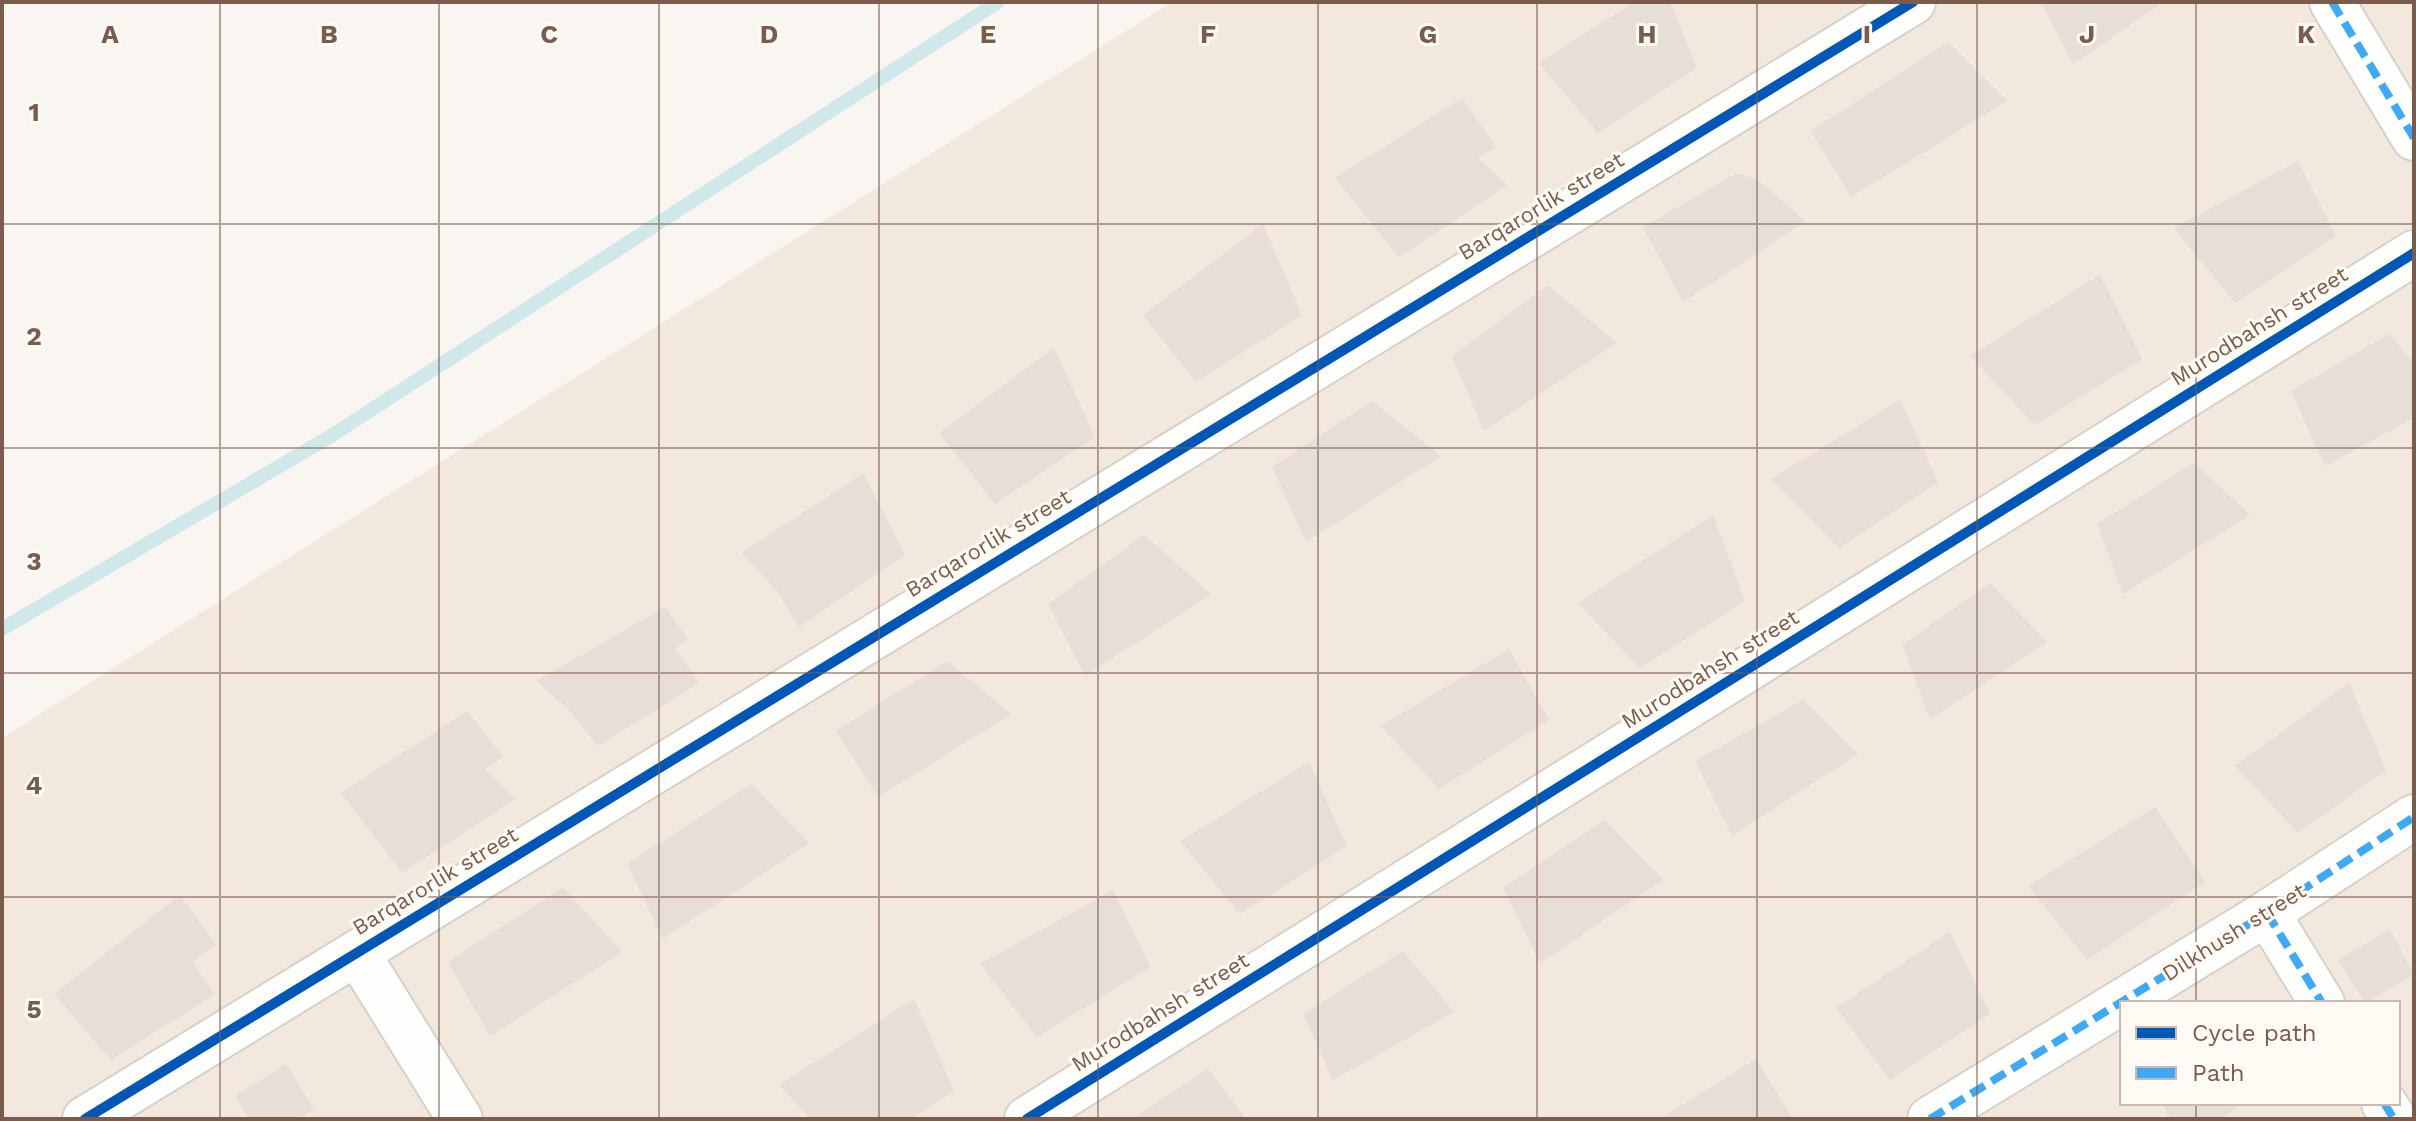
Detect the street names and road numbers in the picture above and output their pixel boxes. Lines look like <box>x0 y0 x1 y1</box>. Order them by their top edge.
street label: Barqarorlik street <box>1454 147 1628 265</box>
street label: Murodbahsh street <box>2166 261 2352 391</box>
street label: Barqarorlik street <box>901 484 1075 602</box>
street label: Murodbahsh street <box>1617 604 1803 734</box>
street label: Barqarorlik street <box>348 822 522 940</box>
street label: Dilkhush street <box>2158 878 2310 986</box>
street label: Murodbahsh street <box>1067 947 1253 1077</box>

